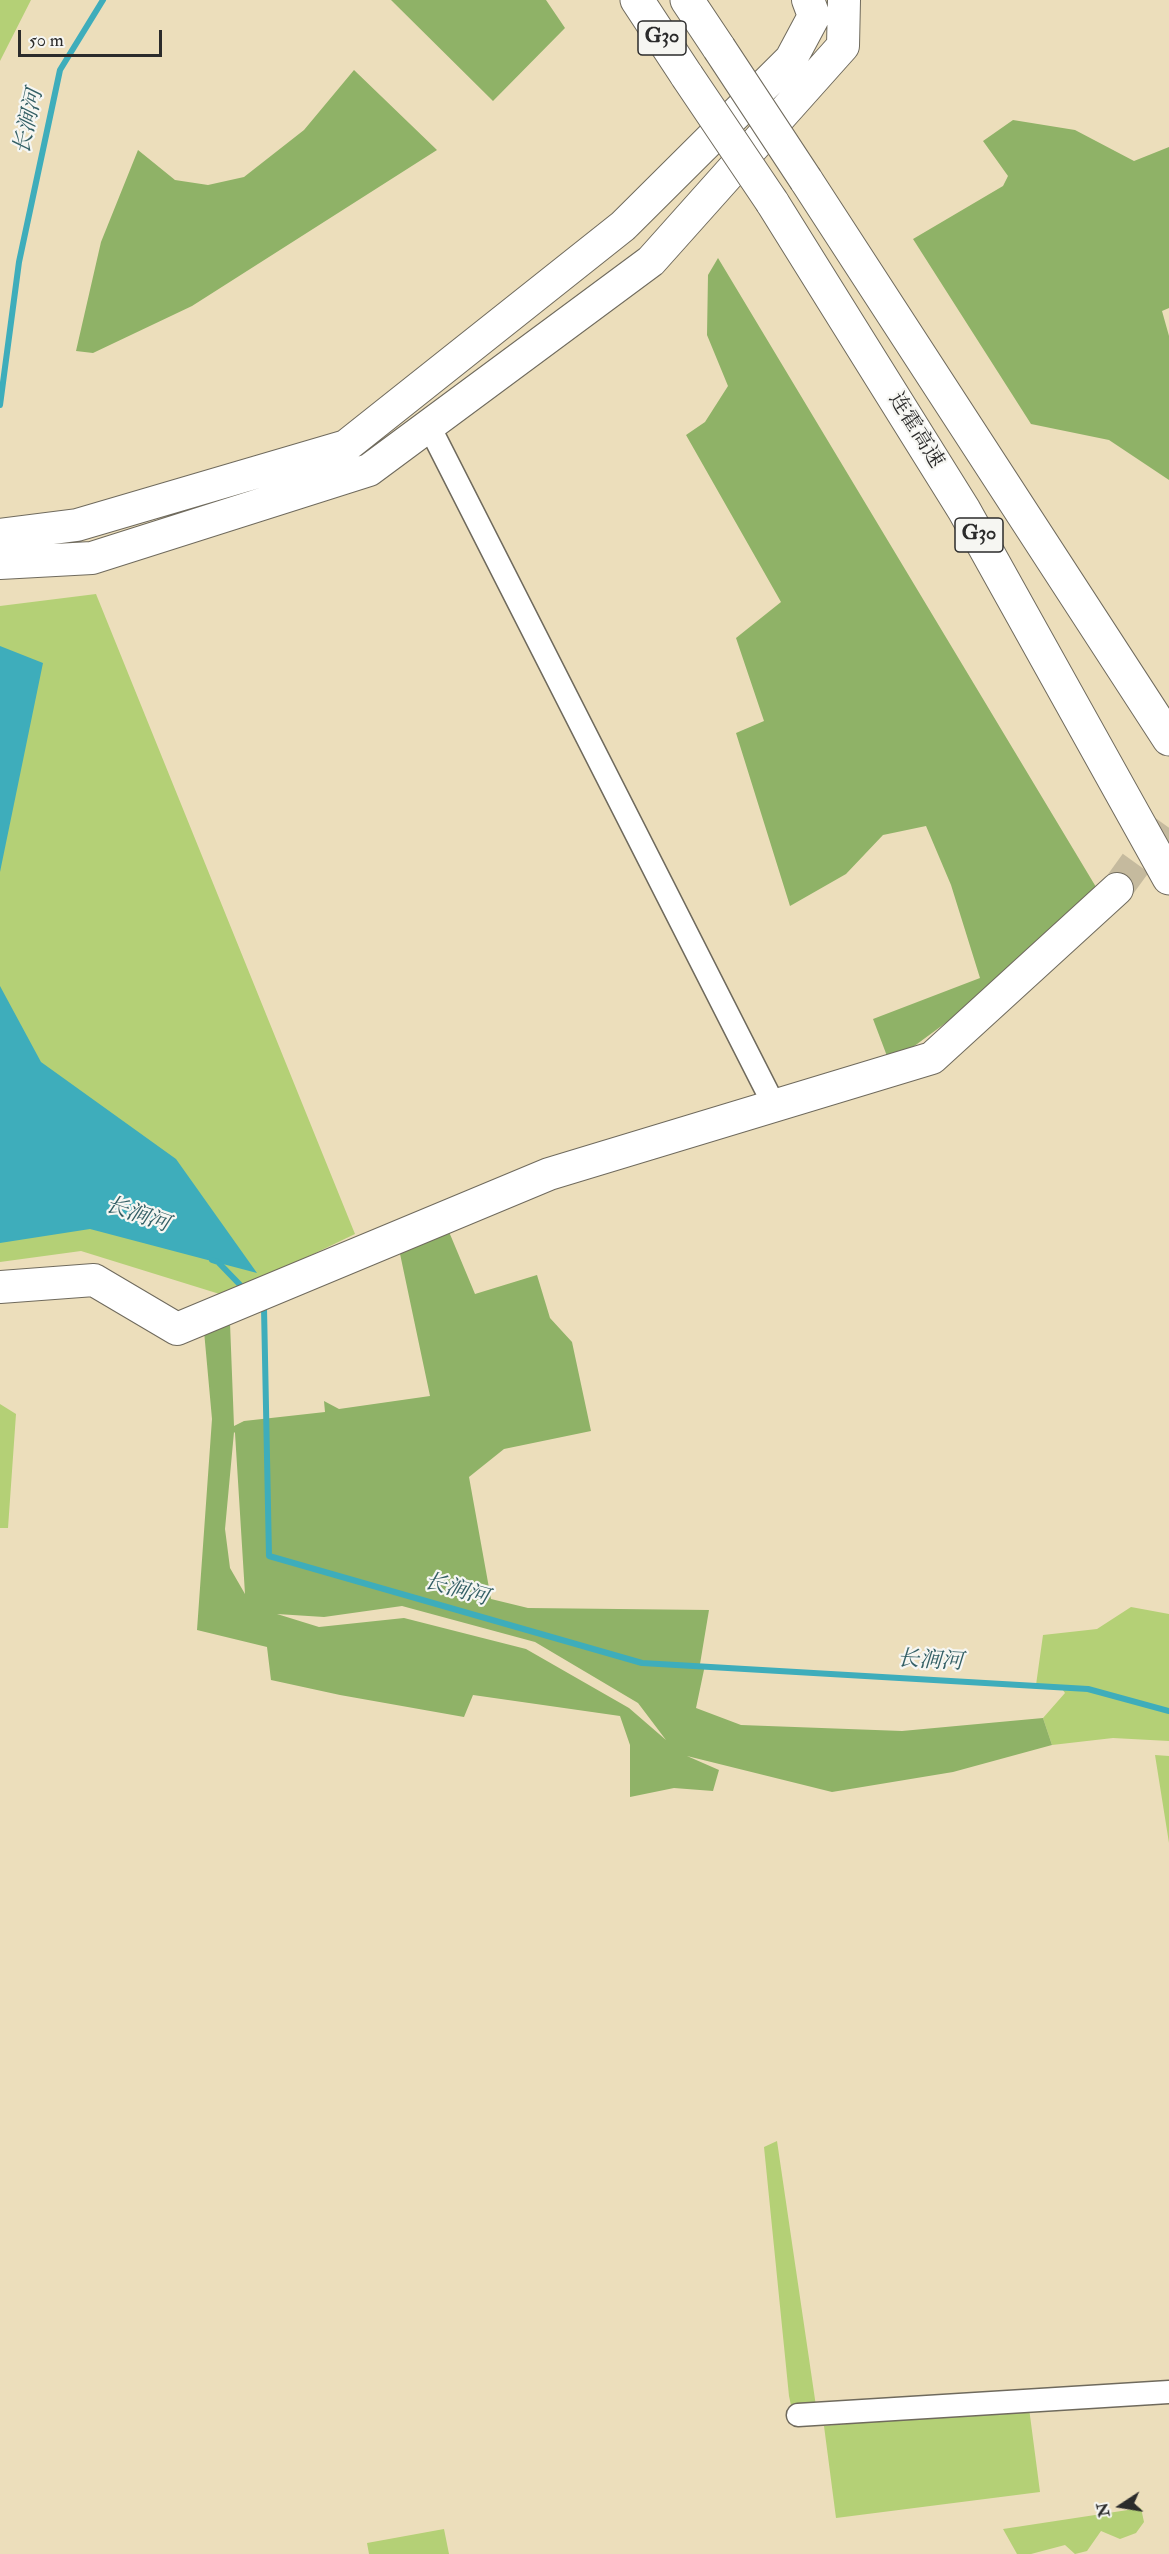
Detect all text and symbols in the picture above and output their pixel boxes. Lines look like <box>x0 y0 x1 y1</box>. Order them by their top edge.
scale bar <box>21 18 165 56</box>
road number: G30 <box>638 21 686 55</box>
text: 50 m <box>29 29 64 52</box>
water label: 长涧河 <box>10 87 50 157</box>
street label: 连霍高速 <box>882 389 948 473</box>
road number: G30 <box>955 518 1003 552</box>
water label: 长涧河 <box>102 1193 172 1239</box>
water label: 长涧河 <box>421 1569 491 1613</box>
water label: 长涧河 <box>896 1647 964 1677</box>
north arrow <box>1091 2476 1151 2536</box>
text: N <box>1092 2501 1115 2519</box>

